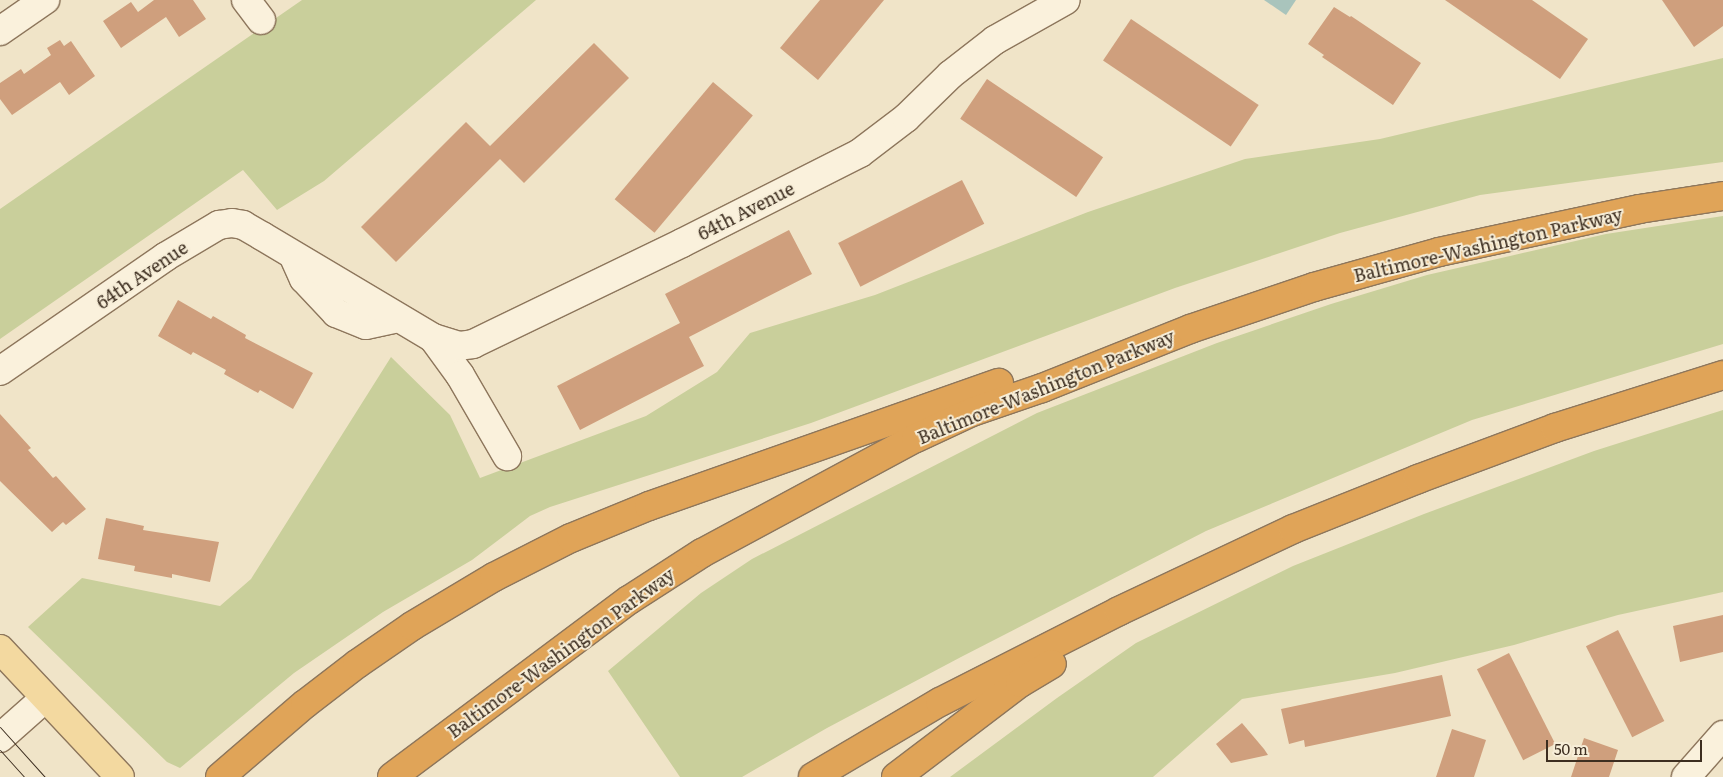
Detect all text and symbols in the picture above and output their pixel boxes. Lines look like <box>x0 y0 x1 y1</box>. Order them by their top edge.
street label: 64th Avenue <box>694 177 798 245</box>
street label: Baltimore-Washington Parkway <box>1351 204 1625 286</box>
street label: 64th Avenue <box>92 237 192 313</box>
street label: Baltimore-Washington Parkway <box>914 325 1178 449</box>
street label: Baltimore-Washington Parkway <box>443 563 679 743</box>
scale bar <box>1548 730 1704 762</box>
text: 50 m <box>1554 737 1588 760</box>

